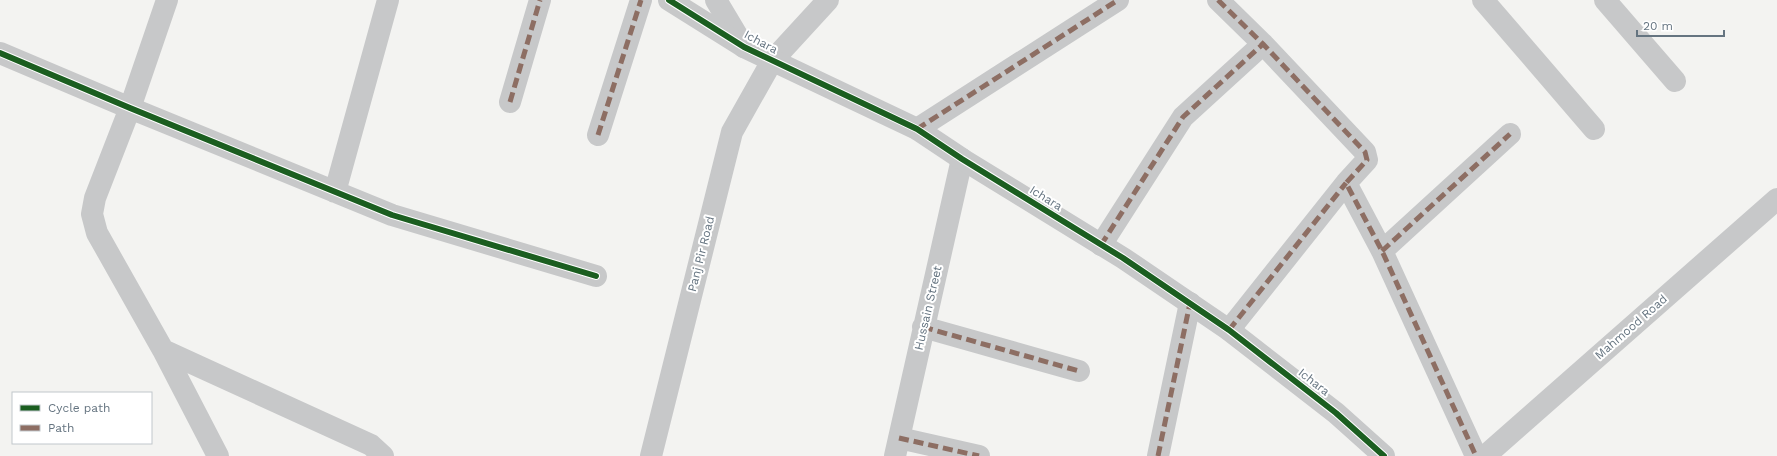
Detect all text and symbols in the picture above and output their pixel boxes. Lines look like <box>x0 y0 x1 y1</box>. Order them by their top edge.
scale bar <box>1637 12 1724 38</box>
text: 20 m <box>1643 19 1673 33</box>
street label: Ichara <box>742 27 780 57</box>
street label: Ichara <box>1027 183 1065 214</box>
street label: Panj Pir Road <box>685 215 717 293</box>
street label: Hussain Street <box>911 264 945 352</box>
street label: Mahmood Road <box>1592 292 1670 362</box>
street label: Ichara <box>1296 365 1333 399</box>
legend <box>12 392 152 444</box>
text: Cycle path <box>48 401 110 415</box>
text: Path <box>48 421 74 435</box>

